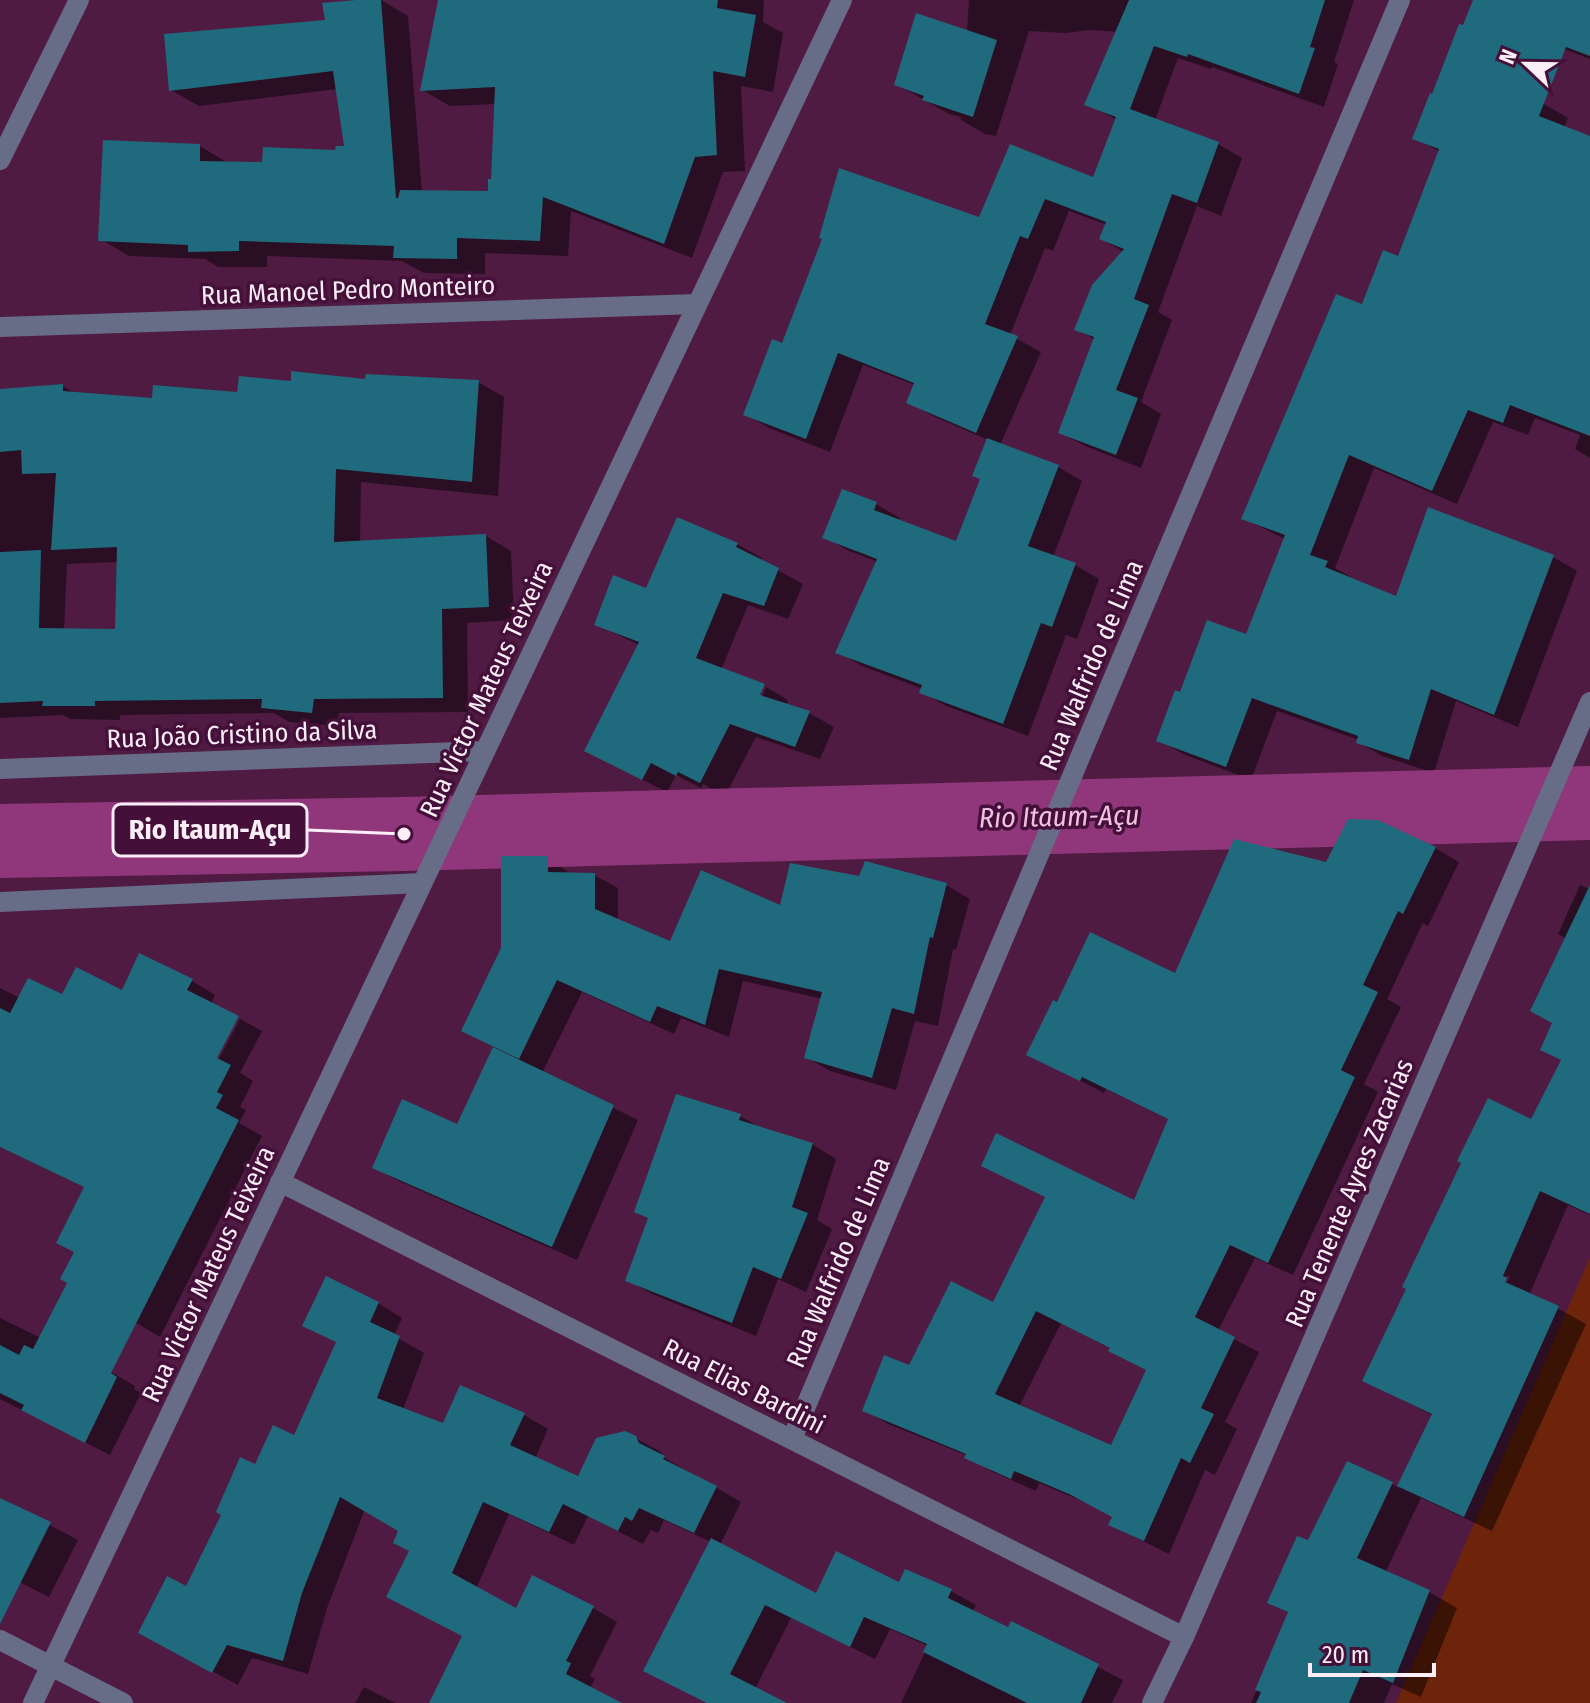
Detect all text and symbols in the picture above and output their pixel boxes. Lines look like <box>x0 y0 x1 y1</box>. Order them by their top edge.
north arrow <box>1486 24 1566 104</box>
text: N <box>1493 46 1523 68</box>
street label: Rua Manoel Pedro Monteiro <box>200 270 496 311</box>
street label: Rua Walfrido de Lima <box>1033 555 1150 775</box>
street label: Rua Victor Mateus Teixeira <box>413 556 559 822</box>
street label: Rua João Cristino da Silva <box>106 714 378 755</box>
water label: Rio Itaum-Açu <box>978 799 1140 834</box>
callout: Rio Itaum-Açu <box>113 804 307 856</box>
text: Rio Itaum-Açu <box>129 813 291 846</box>
street label: Rua Tenente Ayres Zacarias <box>1279 1054 1420 1332</box>
street label: Rua Victor Mateus Teixeira <box>135 1141 281 1407</box>
street label: Rua Walfrido de Lima <box>780 1152 897 1372</box>
street label: Rua Elias Bardini <box>657 1332 830 1441</box>
scale bar <box>1310 1627 1434 1677</box>
text: 20 m <box>1322 1641 1369 1669</box>

